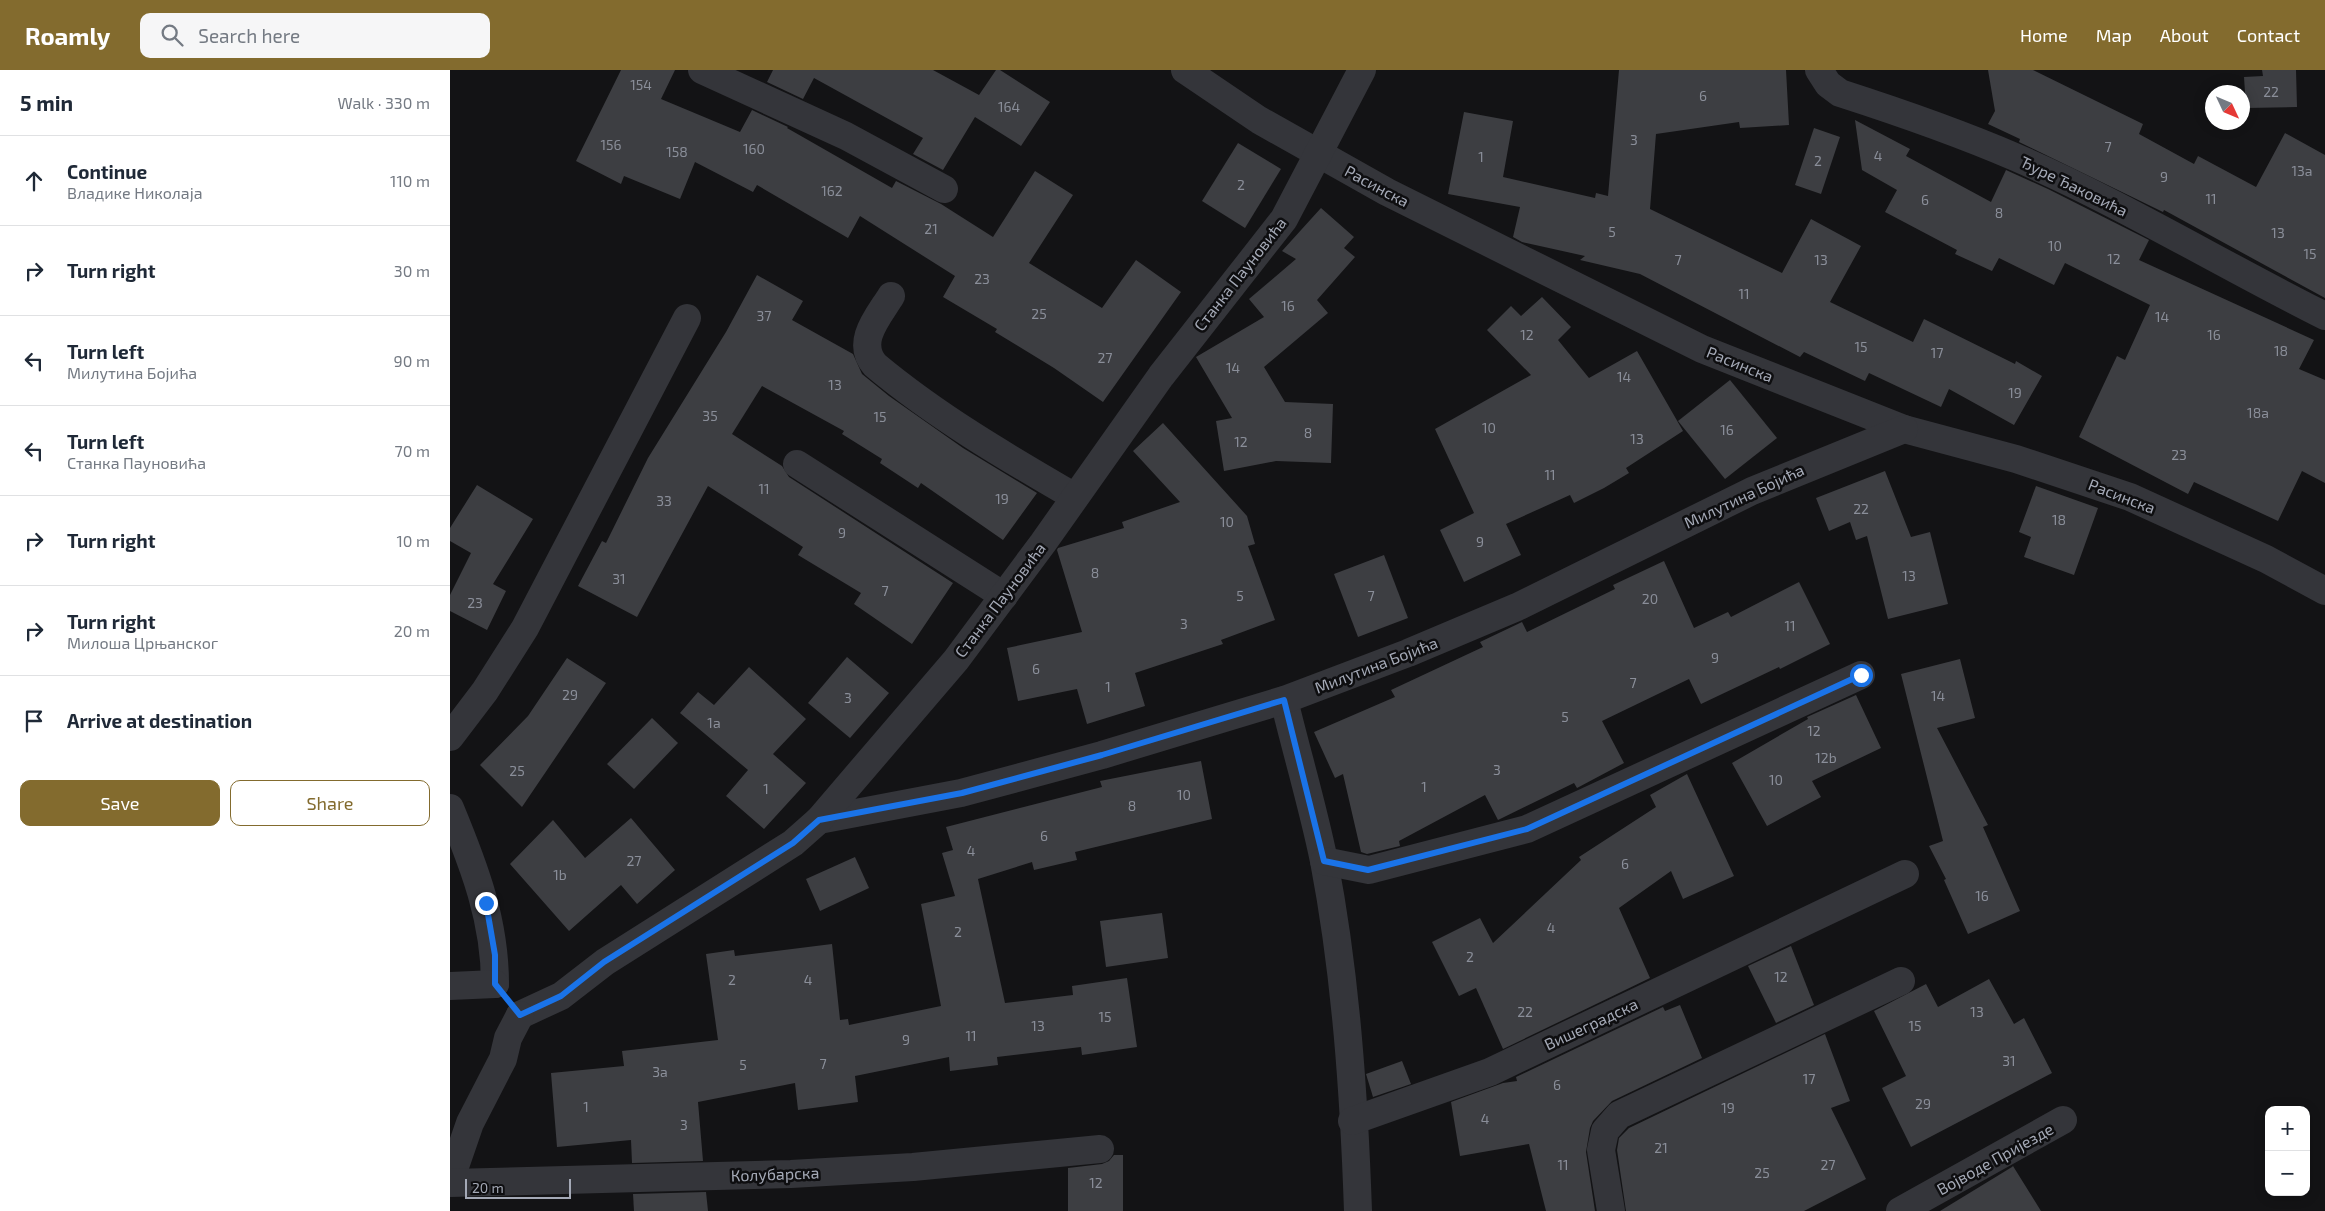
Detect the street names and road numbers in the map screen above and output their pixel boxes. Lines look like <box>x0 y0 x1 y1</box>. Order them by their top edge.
street label: Ђуре Ђаковића <box>2017 151 2131 221</box>
street label: Расинска <box>1342 161 1413 210</box>
street label: Станка Пауновића <box>1189 213 1291 335</box>
street label: Расинска <box>1704 342 1776 385</box>
street label: Милутина Бојића <box>1681 459 1807 533</box>
street label: Расинска <box>2086 474 2158 517</box>
street label: Станка Пауновића <box>950 538 1050 662</box>
street label: Милутина Бојића <box>1312 632 1440 698</box>
street label: Вишеградска <box>1541 994 1641 1054</box>
street label: Војводе Пријезде <box>1933 1119 2057 1199</box>
street label: Колубарска <box>730 1162 820 1186</box>

